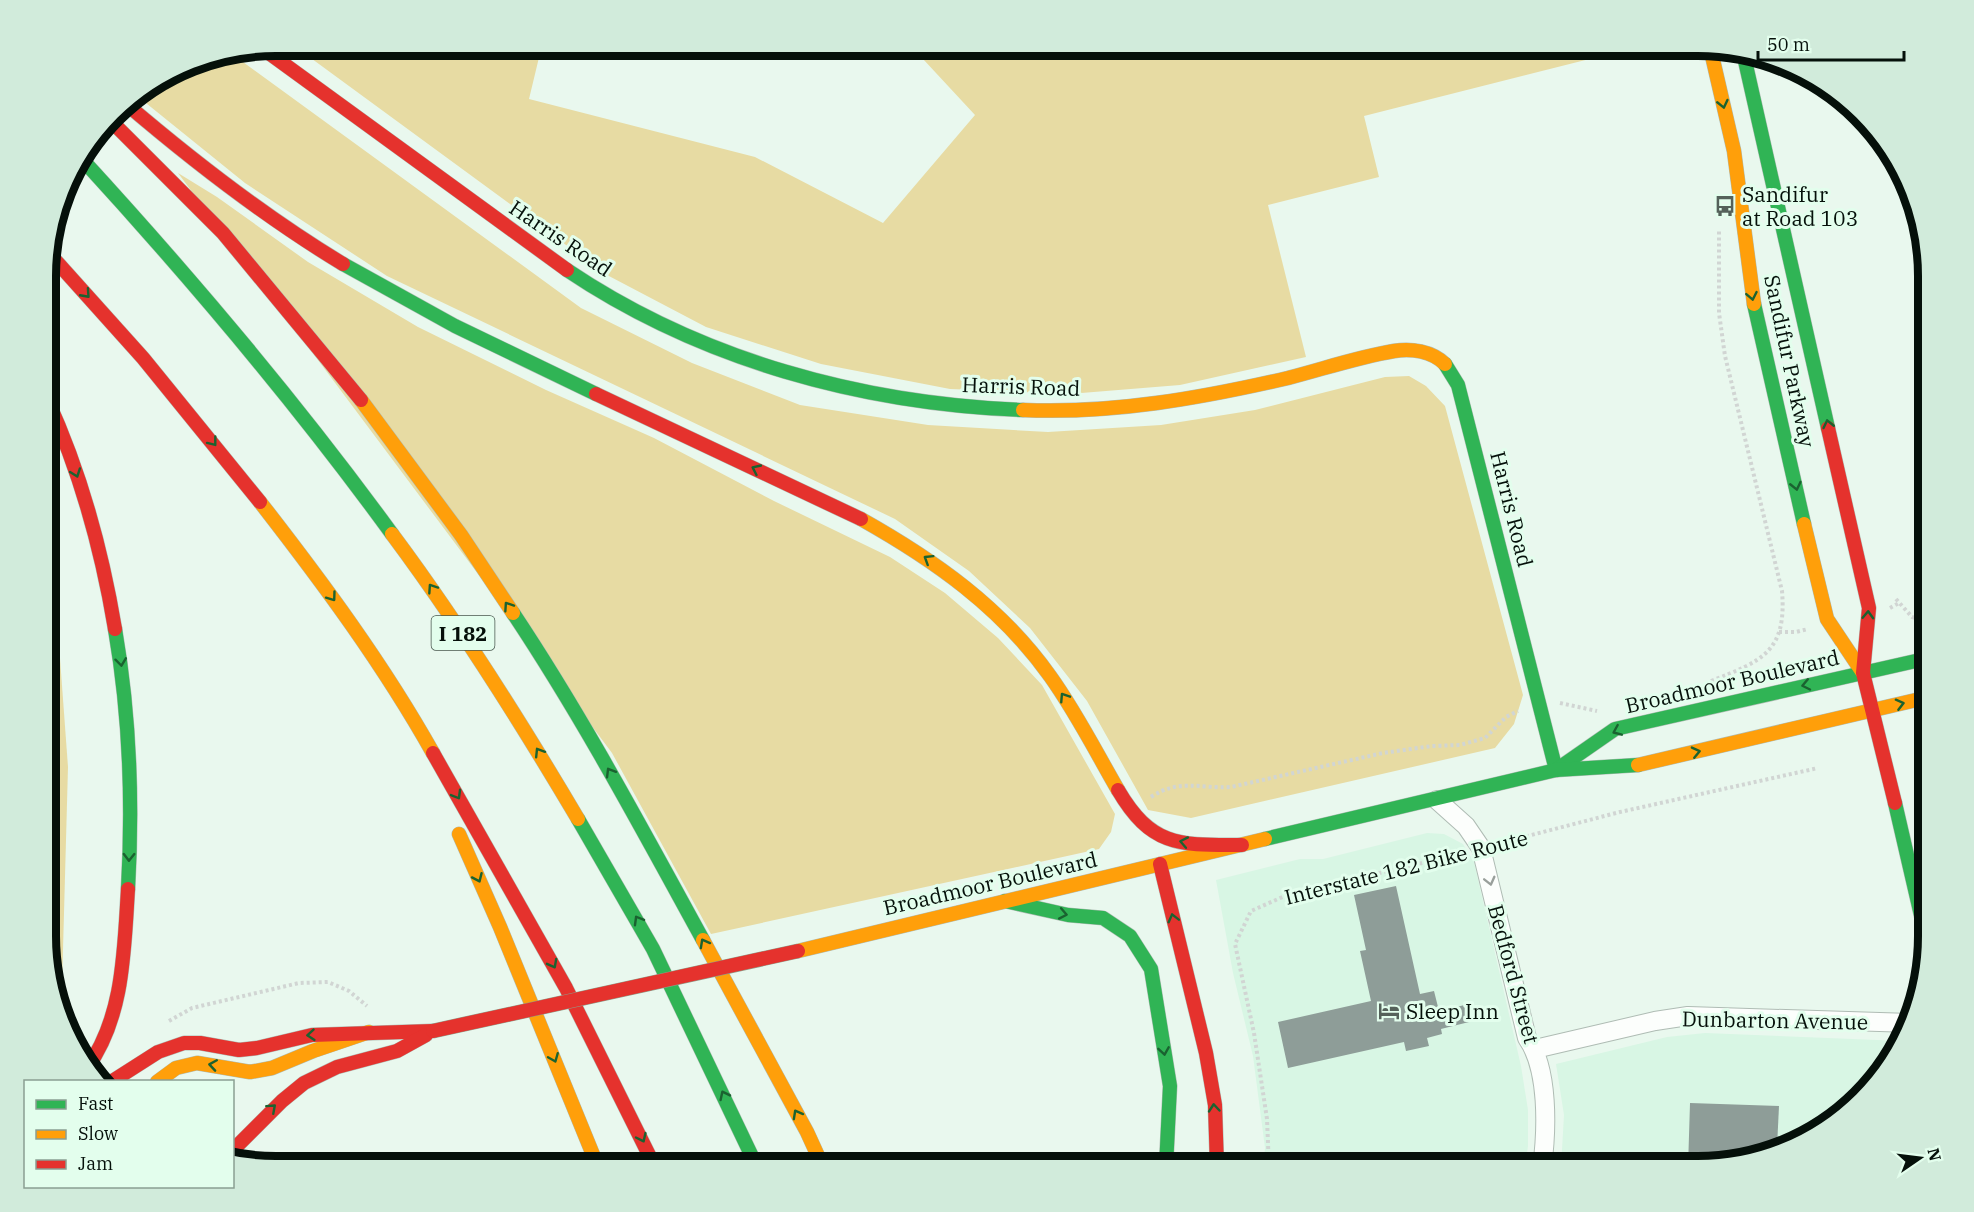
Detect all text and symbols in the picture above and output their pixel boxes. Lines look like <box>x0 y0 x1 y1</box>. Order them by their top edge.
scale bar <box>1758 24 1904 62</box>
text: 50 m <box>1767 33 1810 56</box>
one-way arrow <box>1716 99 1729 109</box>
place label: Sandifur at Road 103 <box>1742 180 1858 232</box>
street label: Harris Road <box>504 193 618 283</box>
bus stop icon: Sandifur at Road 103 <box>1713 194 1737 218</box>
street label: Sandifur Parkway <box>1758 272 1822 450</box>
one-way arrow <box>79 287 90 298</box>
one-way arrow <box>1746 292 1758 301</box>
street label: Harris Road <box>961 370 1081 402</box>
one-way arrow <box>1822 420 1835 430</box>
one-way arrow <box>206 436 217 447</box>
street label: Harris Road <box>1484 448 1540 570</box>
one-way arrow <box>752 464 763 476</box>
one-way arrow <box>68 467 81 478</box>
one-way arrow <box>1788 481 1801 491</box>
one-way arrow <box>924 555 934 567</box>
one-way arrow <box>428 584 439 595</box>
one-way arrow <box>324 591 335 602</box>
one-way arrow <box>504 602 515 613</box>
one-way arrow <box>1862 610 1874 619</box>
road number: I 182 <box>432 616 494 650</box>
street label: Broadmoor Boulevard <box>1622 643 1842 719</box>
one-way arrow <box>114 658 127 667</box>
one-way arrow <box>1801 678 1811 691</box>
one-way arrow <box>1060 693 1072 703</box>
one-way arrow <box>1895 699 1905 711</box>
one-way arrow <box>1612 724 1623 736</box>
one-way arrow <box>1691 746 1701 759</box>
one-way arrow <box>536 747 547 758</box>
one-way arrow <box>606 768 618 778</box>
one-way arrow <box>450 789 461 799</box>
street label: Interstate 182 Bike Route <box>1281 823 1531 911</box>
one-way arrow <box>1179 836 1189 849</box>
street label: Broadmoor Boulevard <box>880 845 1100 921</box>
one-way arrow <box>123 852 135 861</box>
one-way arrow <box>471 872 483 883</box>
one-way arrow <box>1482 876 1495 886</box>
street label: Bedford Street <box>1482 901 1546 1047</box>
one-way arrow <box>1058 907 1067 919</box>
one-way arrow <box>1168 913 1181 923</box>
one-way arrow <box>633 916 645 926</box>
one-way arrow <box>700 939 711 949</box>
one-way arrow <box>546 958 557 969</box>
place label: Sleep Inn <box>1406 997 1499 1025</box>
hotel icon: Sleep Inn <box>1377 999 1401 1023</box>
street label: Dunbarton Avenue <box>1682 1004 1868 1036</box>
one-way arrow <box>306 1029 315 1042</box>
one-way arrow <box>1157 1046 1170 1056</box>
one-way arrow <box>547 1052 559 1063</box>
one-way arrow <box>209 1060 218 1072</box>
legend <box>24 1080 234 1188</box>
one-way arrow <box>719 1090 731 1101</box>
text: Fast <box>78 1092 113 1115</box>
one-way arrow <box>265 1104 276 1115</box>
one-way arrow <box>1208 1104 1221 1113</box>
one-way arrow <box>793 1110 804 1120</box>
text: Slow <box>78 1122 118 1145</box>
north arrow <box>1890 1128 1950 1188</box>
one-way arrow <box>634 1132 646 1143</box>
text: N <box>1923 1146 1946 1163</box>
text: Jam <box>78 1152 113 1175</box>

